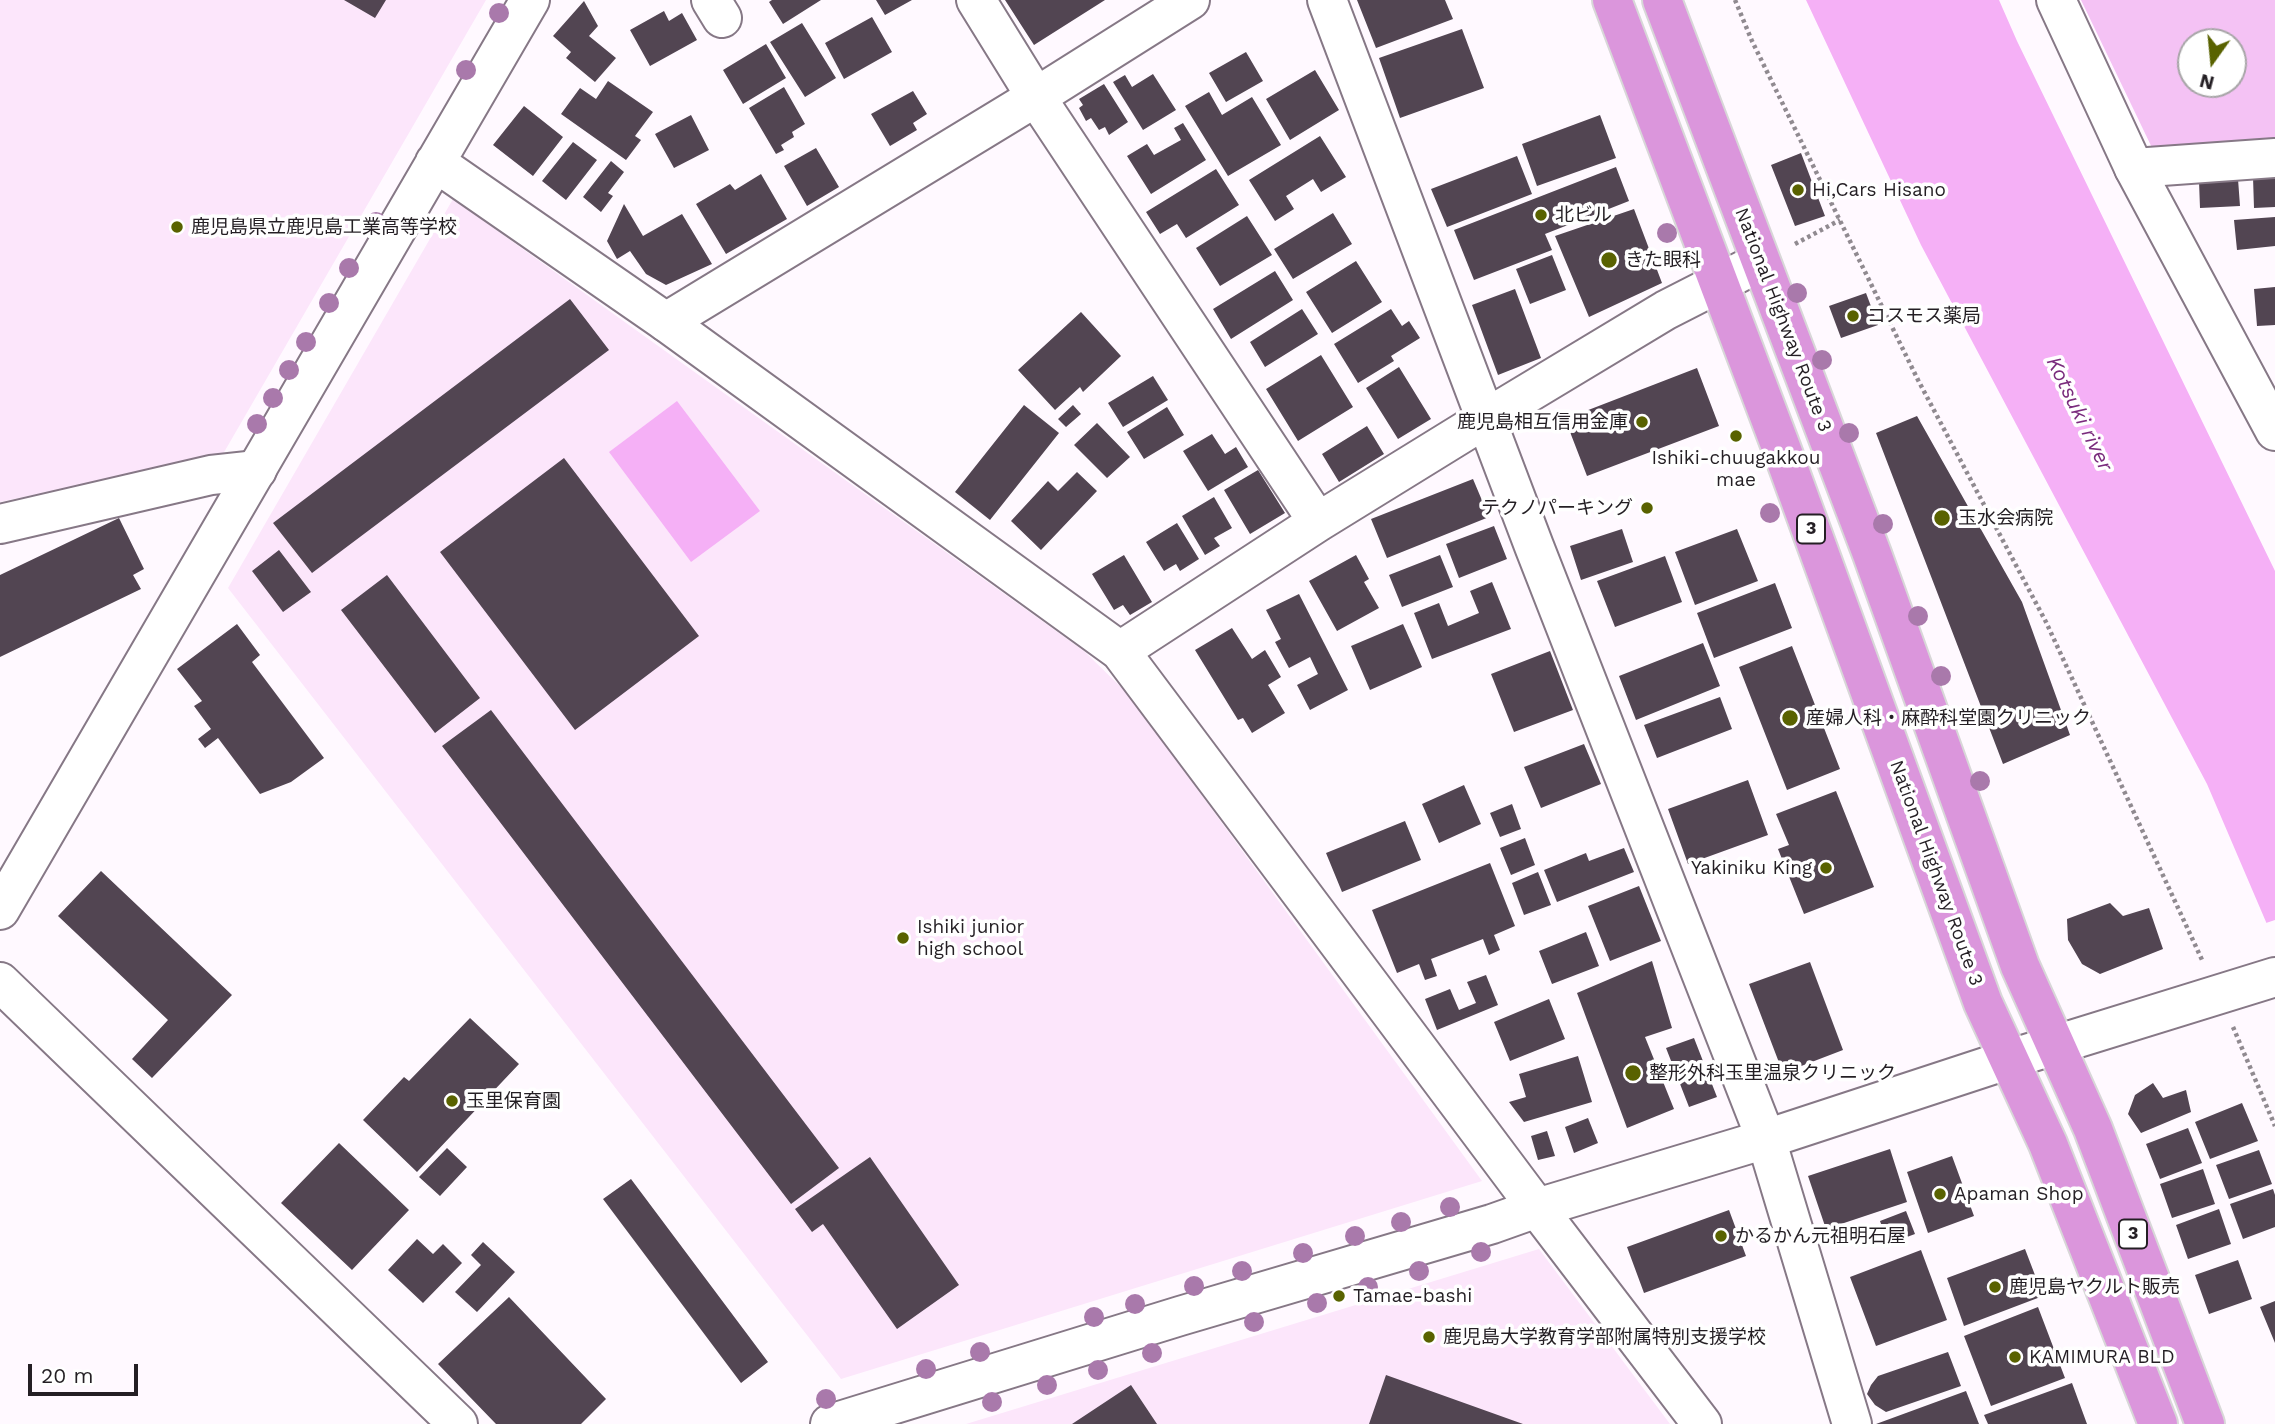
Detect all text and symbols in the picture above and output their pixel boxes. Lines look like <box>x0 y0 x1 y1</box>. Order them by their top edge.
north arrow <box>2177 28 2247 98</box>
text: N <box>2197 69 2217 95</box>
place label: Hi,Cars Hisano <box>1812 179 1946 201</box>
marker: Hi,Cars Hisano <box>1790 182 1806 198</box>
place label: 北ビル <box>1555 204 1612 226</box>
street label: National Highway Route 3 <box>1730 205 1836 435</box>
marker: 北ビル <box>1533 207 1549 223</box>
place label: 鹿児島県立鹿児島工業高等学校 <box>191 216 457 238</box>
marker: 鹿児島県立鹿児島工業高等学校 <box>169 219 185 235</box>
place label: きた眼科 <box>1625 249 1701 271</box>
marker: きた眼科 <box>1599 250 1619 270</box>
place label: コスモス薬局 <box>1867 305 1981 327</box>
marker: コスモス薬局 <box>1845 308 1861 324</box>
water label: Kotsuki river <box>2040 353 2118 475</box>
place label: 鹿児島相互信用金庫 <box>1457 411 1628 433</box>
marker: 鹿児島相互信用金庫 <box>1634 414 1650 430</box>
marker: Ishiki-chuugakkou mae <box>1728 428 1744 444</box>
place label: Ishiki-chuugakkou mae <box>1652 447 1820 491</box>
place label: テクノパーキング <box>1481 497 1633 519</box>
marker: テクノパーキング <box>1639 500 1655 516</box>
place label: 玉水会病院 <box>1958 507 2053 529</box>
marker: 玉水会病院 <box>1932 508 1952 528</box>
road number: 3 <box>1797 514 1825 544</box>
place label: 産婦人科・麻酔科堂園クリニック <box>1806 707 2091 729</box>
marker: 産婦人科・麻酔科堂園クリニック <box>1780 708 1800 728</box>
street label: National Highway Route 3 <box>1885 757 1987 989</box>
place label: Yakiniku King <box>1691 857 1812 879</box>
marker: Yakiniku King <box>1818 860 1834 876</box>
place label: Ishiki junior high school <box>917 916 1024 960</box>
marker: Ishiki junior high school <box>895 930 911 946</box>
place label: 整形外科玉里温泉クリニック <box>1649 1062 1896 1084</box>
marker: 整形外科玉里温泉クリニック <box>1623 1063 1643 1083</box>
place label: 玉里保育園 <box>466 1090 561 1112</box>
marker: 玉里保育園 <box>444 1093 460 1109</box>
place label: Apaman Shop <box>1954 1183 2084 1205</box>
marker: Apaman Shop <box>1932 1186 1948 1202</box>
road number: 3 <box>2119 1219 2147 1248</box>
place label: かるかん元祖明石屋 <box>1735 1225 1906 1247</box>
marker: かるかん元祖明石屋 <box>1713 1228 1729 1244</box>
place label: 鹿児島ヤクルト販売 <box>2009 1276 2180 1298</box>
marker: 鹿児島ヤクルト販売 <box>1987 1279 2003 1295</box>
place label: Tamae-bashi <box>1353 1285 1472 1307</box>
marker: Tamae-bashi <box>1331 1288 1347 1304</box>
place label: 鹿児島大学教育学部附属特別支援学校 <box>1443 1326 1766 1348</box>
marker: 鹿児島大学教育学部附属特別支援学校 <box>1421 1329 1437 1345</box>
place label: KAMIMURA BLD <box>2029 1346 2175 1368</box>
marker: KAMIMURA BLD <box>2007 1349 2023 1365</box>
scale bar <box>32 1350 142 1394</box>
text: 20 m <box>41 1363 93 1388</box>

